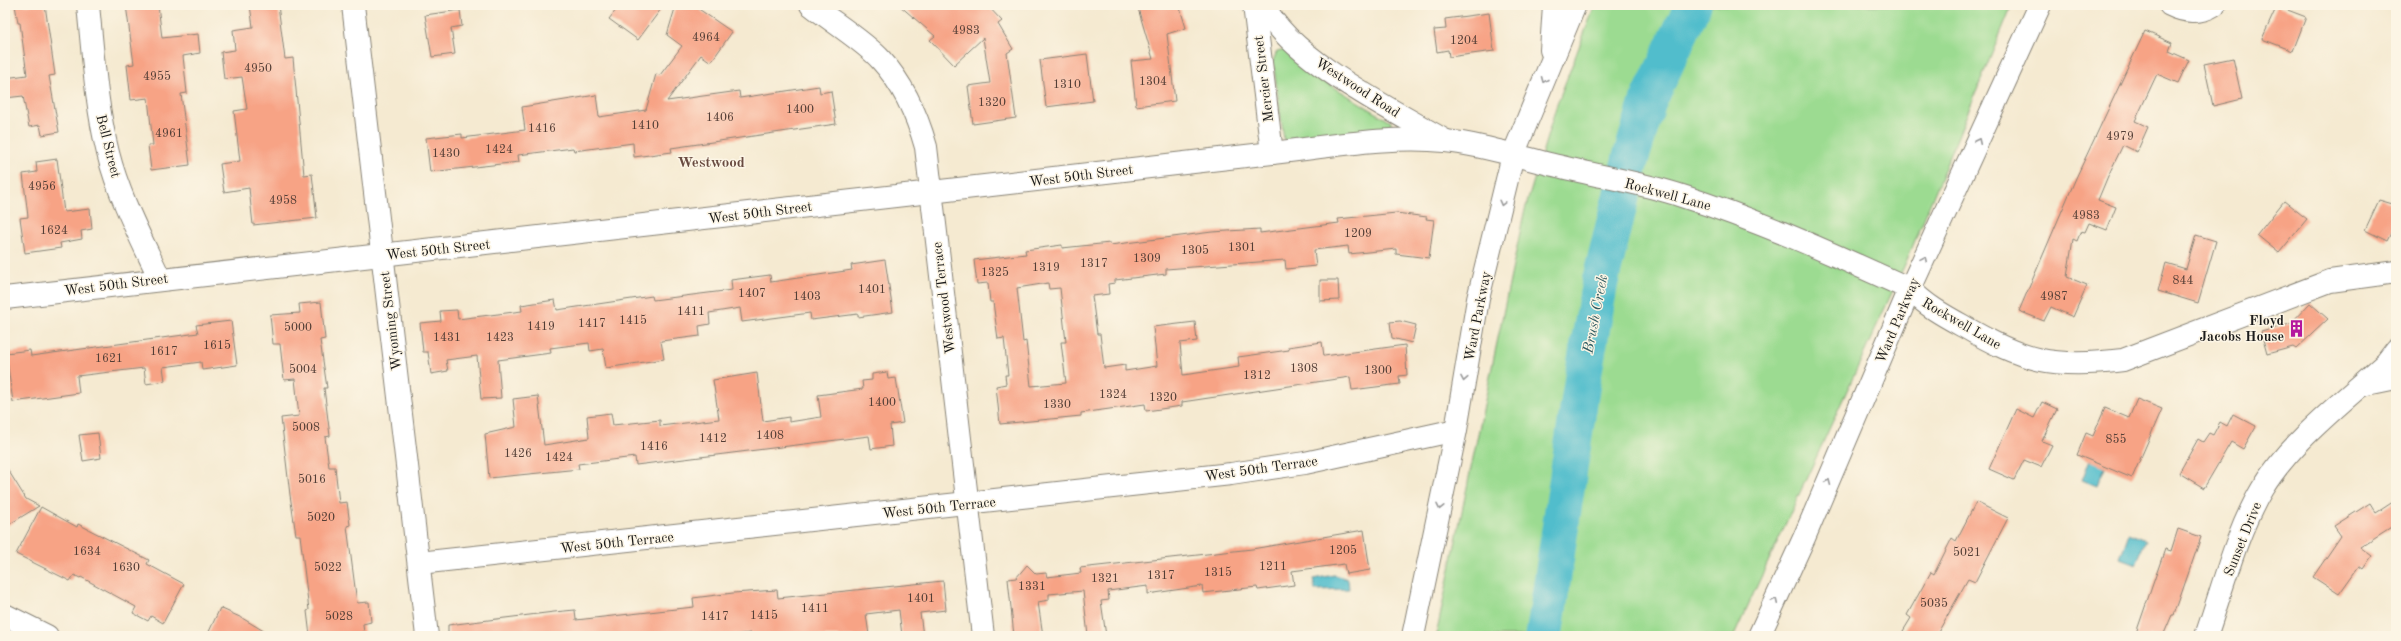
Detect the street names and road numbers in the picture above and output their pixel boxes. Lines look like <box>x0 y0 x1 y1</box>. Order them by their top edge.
street label: Mercier Street <box>1252 35 1276 123</box>
street label: Westwood Road <box>1313 55 1402 120</box>
street label: Bell Street <box>93 113 123 179</box>
street label: West 50th Street <box>1028 163 1134 189</box>
street label: Rockwell Lane <box>1623 177 1712 213</box>
street label: West 50th Street <box>707 200 813 226</box>
street label: West 50th Street <box>385 238 491 262</box>
street label: Westwood Terrace <box>930 241 958 355</box>
street label: Wyoming Street <box>378 270 404 371</box>
street label: Ward Parkway <box>1462 270 1494 362</box>
street label: West 50th Street <box>63 272 169 298</box>
street label: Ward Parkway <box>1874 275 1922 365</box>
street label: Rockwell Lane <box>1920 296 2003 352</box>
street label: West 50th Terrace <box>1204 454 1319 484</box>
street label: West 50th Terrace <box>882 495 997 521</box>
street label: Sunset Drive <box>2222 500 2264 578</box>
street label: West 50th Terrace <box>560 530 675 556</box>

